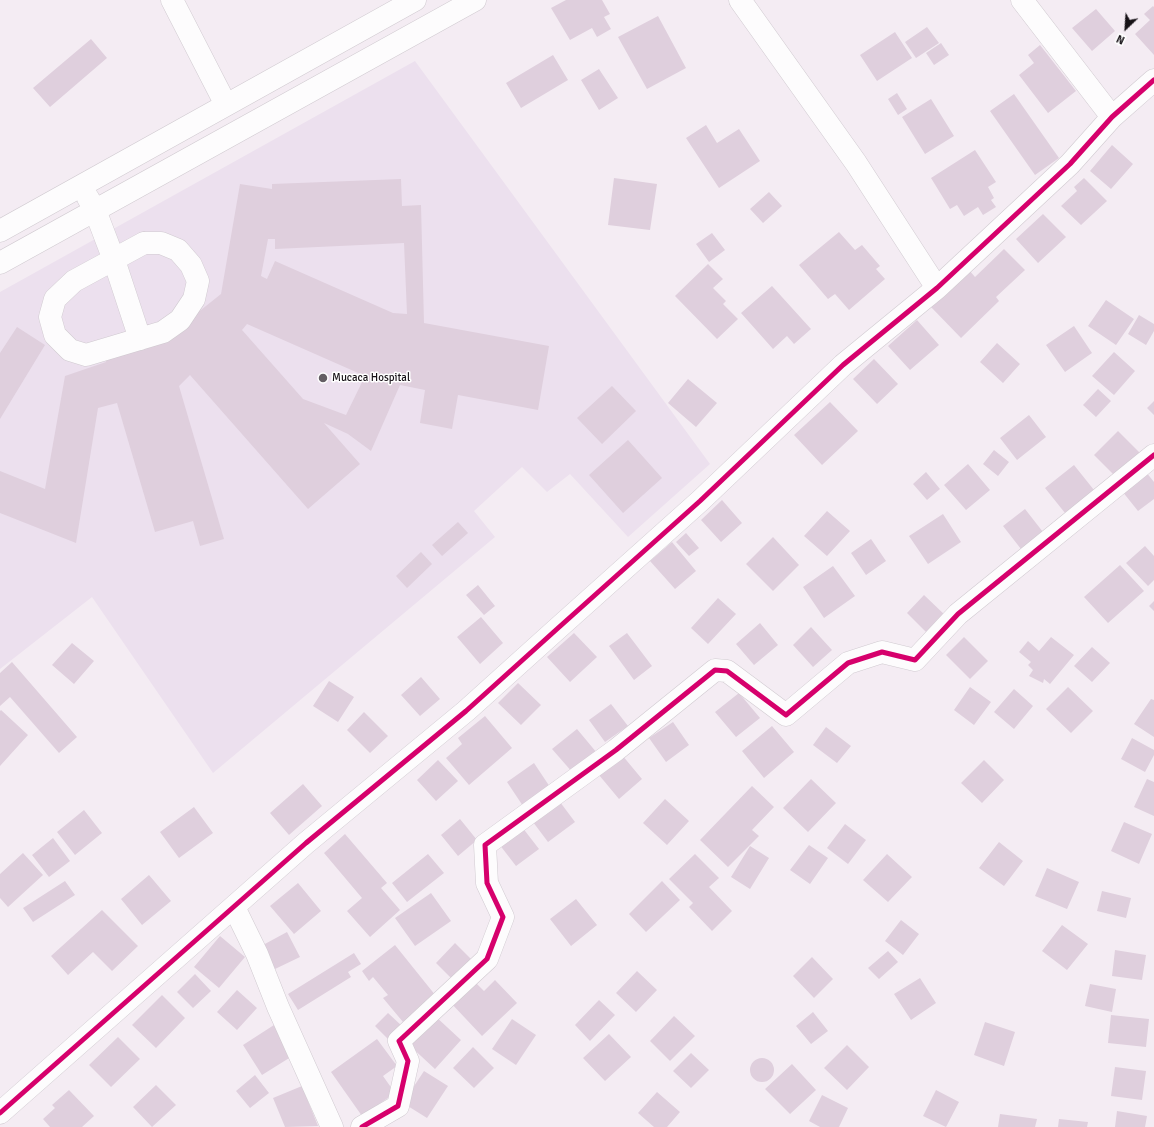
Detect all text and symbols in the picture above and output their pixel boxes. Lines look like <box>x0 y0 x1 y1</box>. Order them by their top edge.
north arrow <box>1106 8 1146 48</box>
text: N <box>1115 32 1127 47</box>
place label: Mucaca Hospital <box>332 371 410 385</box>
marker: Mucaca Hospital <box>317 372 329 384</box>

